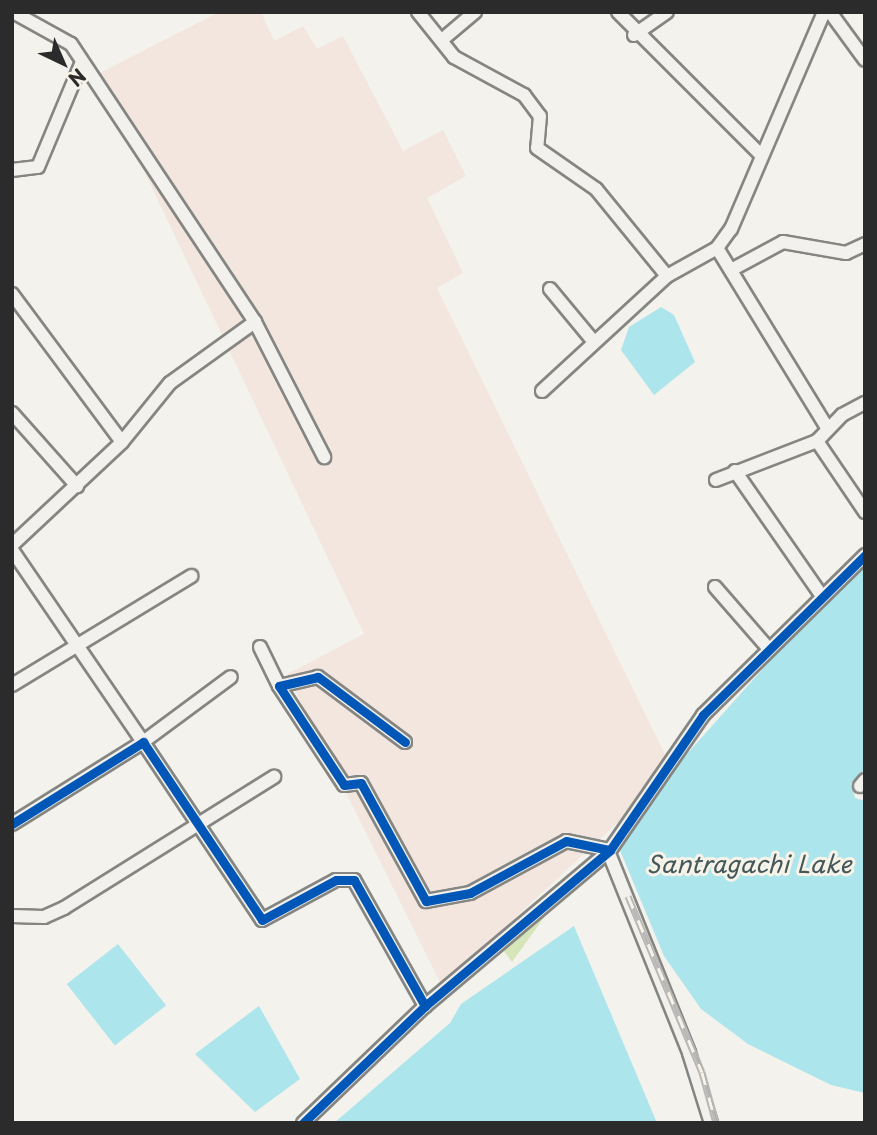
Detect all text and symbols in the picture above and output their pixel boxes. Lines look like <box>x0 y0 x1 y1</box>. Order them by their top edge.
north arrow <box>28 28 98 98</box>
text: N <box>62 63 93 93</box>
water label: Santragachi Lake <box>647 850 851 878</box>

